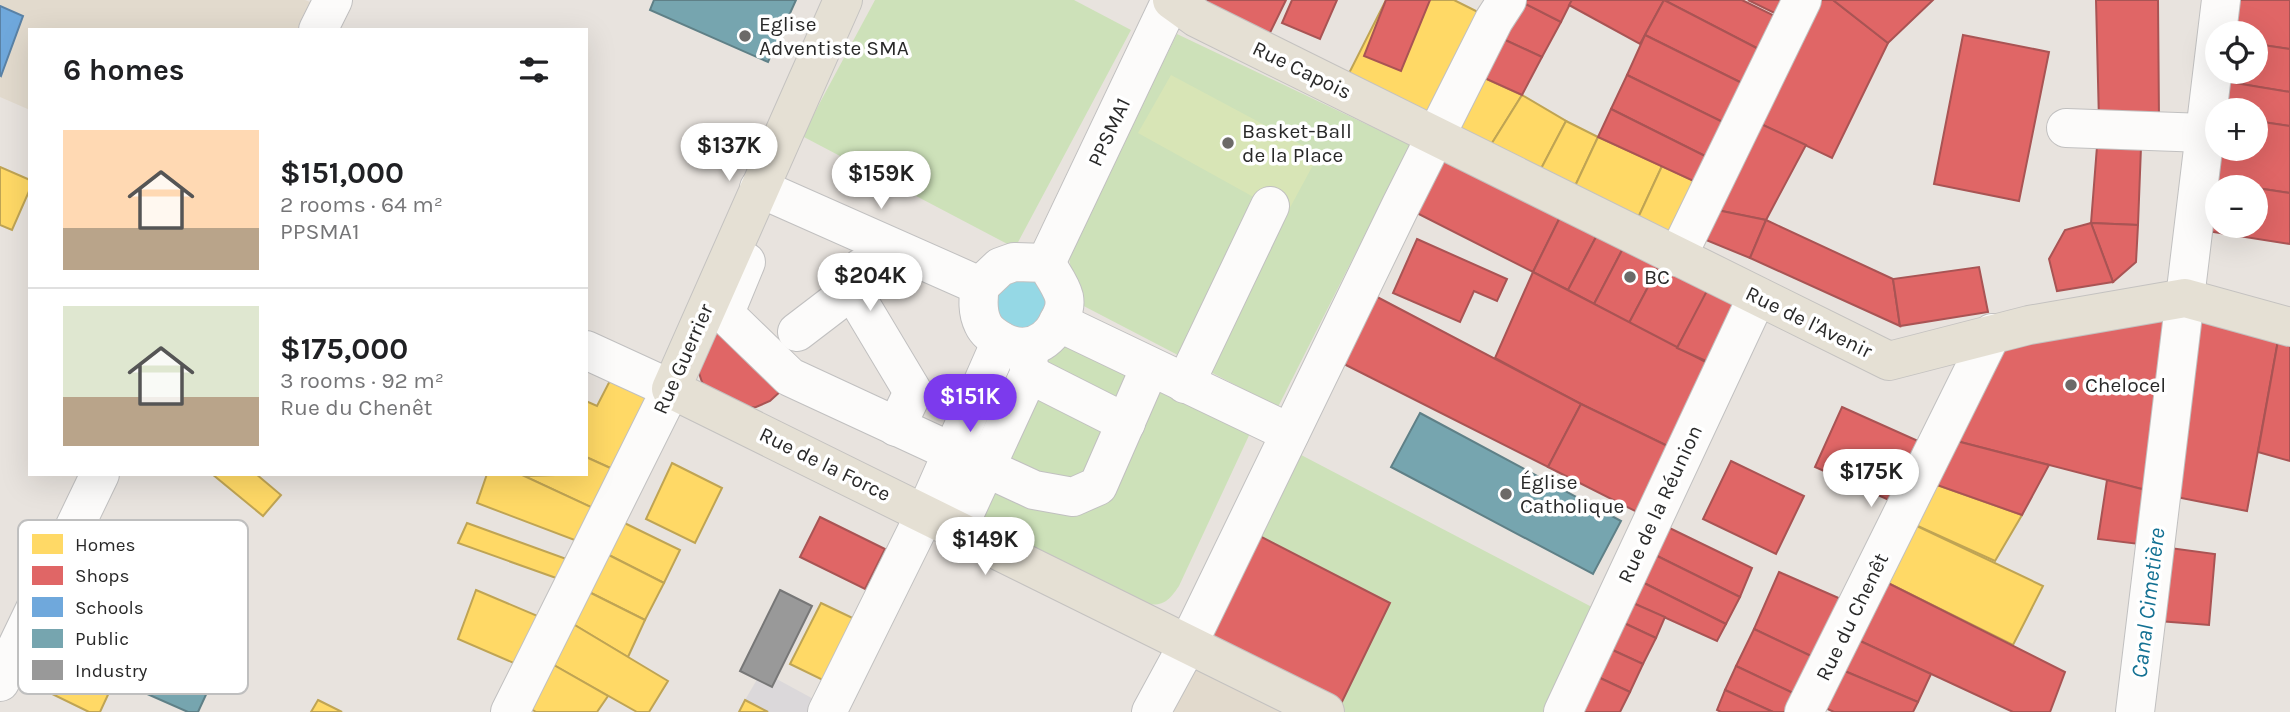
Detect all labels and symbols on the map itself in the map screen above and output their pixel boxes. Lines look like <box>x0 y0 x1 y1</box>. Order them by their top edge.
place label: Eglise Adventiste SMA <box>759 12 909 60</box>
marker: Eglise Adventiste SMA <box>737 28 753 44</box>
street label: Rue Capois <box>1249 36 1355 104</box>
street label: PPSMA1 <box>1083 94 1135 170</box>
place label: Basket-Ball de la Place <box>1242 119 1352 167</box>
pin: $137K <box>680 124 778 183</box>
marker: Basket-Ball de la Place <box>1220 135 1236 151</box>
pin: $159K <box>832 152 930 211</box>
pin: $204K <box>821 254 919 313</box>
place label: BC <box>1644 265 1670 289</box>
marker: BC <box>1622 269 1638 285</box>
street label: Rue de l'Avenir <box>1742 281 1877 363</box>
street label: Rue Guerrier <box>648 300 718 418</box>
place label: Chelocel <box>2085 373 2166 397</box>
pin: $151K <box>921 374 1019 434</box>
marker: Chelocel <box>2063 377 2079 393</box>
street label: Rue de la Réunion <box>1613 421 1707 587</box>
street label: Rue de la Force <box>755 422 895 506</box>
pin: $175K <box>1822 449 1920 509</box>
place label: Église Catholique <box>1520 470 1624 518</box>
marker: Église Catholique <box>1498 486 1514 502</box>
pin: $149K <box>936 518 1034 577</box>
legend <box>18 520 248 694</box>
water label: Canal Cimetière <box>2125 526 2171 680</box>
text: Homes <box>75 534 136 556</box>
street label: Rue du Chenêt <box>1811 549 1893 685</box>
text: Shops <box>75 565 129 587</box>
text: Schools <box>75 597 144 619</box>
text: Public <box>75 628 129 650</box>
text: Industry <box>75 660 148 682</box>

